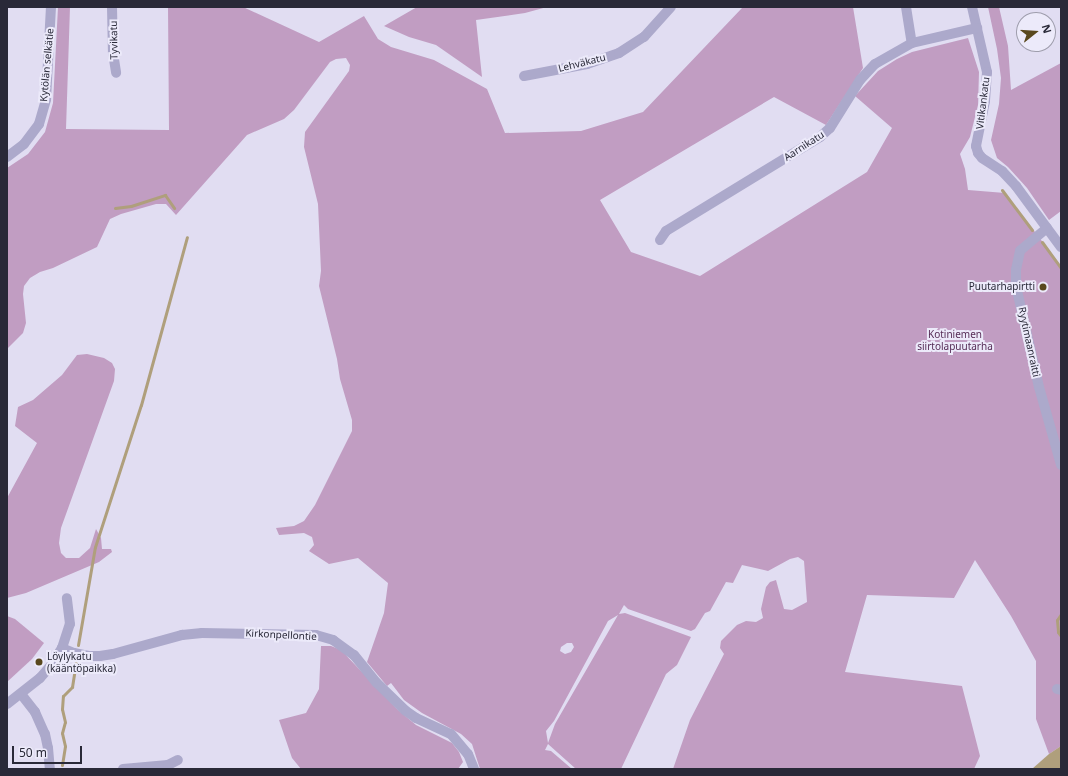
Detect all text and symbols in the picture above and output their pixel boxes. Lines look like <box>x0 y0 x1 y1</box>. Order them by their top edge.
north arrow <box>1016 12 1056 52</box>
street label: Tyvikatu <box>108 20 120 60</box>
text: N <box>1039 22 1055 35</box>
street label: Kytölän selkätie <box>38 28 56 102</box>
street label: Lehväkatu <box>557 51 607 75</box>
street label: Vitikankatu <box>974 76 992 130</box>
street label: Aarnikatu <box>782 129 826 163</box>
place label: Puutarhapirtti <box>969 281 1035 293</box>
marker: Puutarhapirtti <box>1038 282 1048 292</box>
street label: Ryytimaanraitti <box>1016 306 1042 378</box>
park label: Kotiniemen siirtolapuutarha <box>917 328 993 352</box>
street label: Kirkonpellontie <box>245 627 317 643</box>
place label: Löylykatu (kääntöpaikka) <box>47 650 116 674</box>
marker: Löylykatu (kääntöpaikka) <box>34 657 44 667</box>
scale bar <box>14 738 84 764</box>
text: 50 m <box>19 744 47 761</box>

